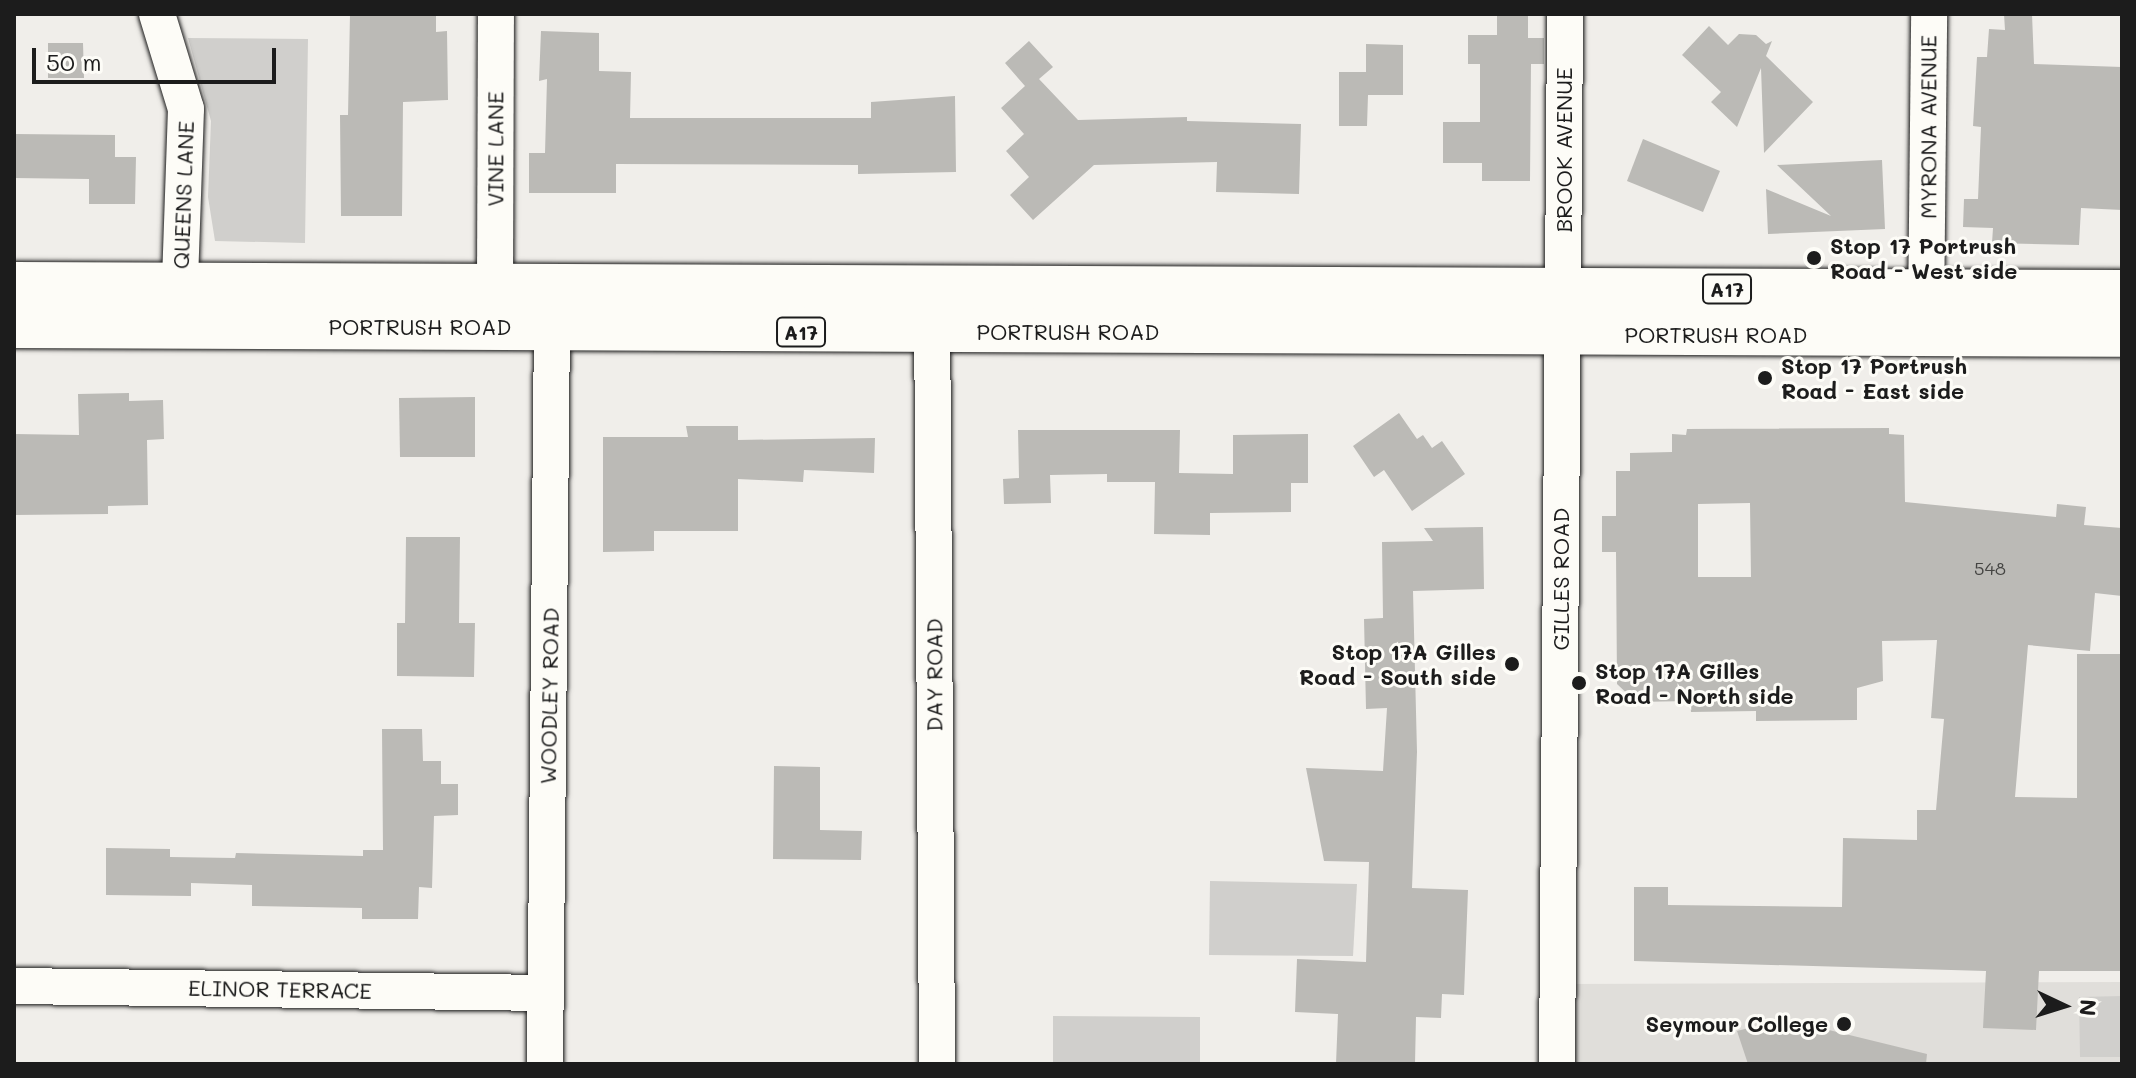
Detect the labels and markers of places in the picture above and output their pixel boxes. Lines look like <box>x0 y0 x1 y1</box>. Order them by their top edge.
place label: Stop 17 Portrush Road - West side <box>1830 232 2017 284</box>
marker: Stop 17 Portrush Road - West side <box>1805 249 1823 267</box>
place label: Stop 17 Portrush Road - East side <box>1781 352 1967 404</box>
marker: Stop 17 Portrush Road - East side <box>1756 369 1774 387</box>
place label: Stop 17A Gilles Road - South side <box>1299 638 1496 690</box>
marker: Stop 17A Gilles Road - South side <box>1503 655 1521 673</box>
place label: Stop 17A Gilles Road - North side <box>1595 657 1794 708</box>
marker: Stop 17A Gilles Road - North side <box>1570 674 1588 692</box>
place label: Seymour College <box>1645 1011 1828 1037</box>
marker: Seymour College <box>1835 1015 1853 1033</box>

